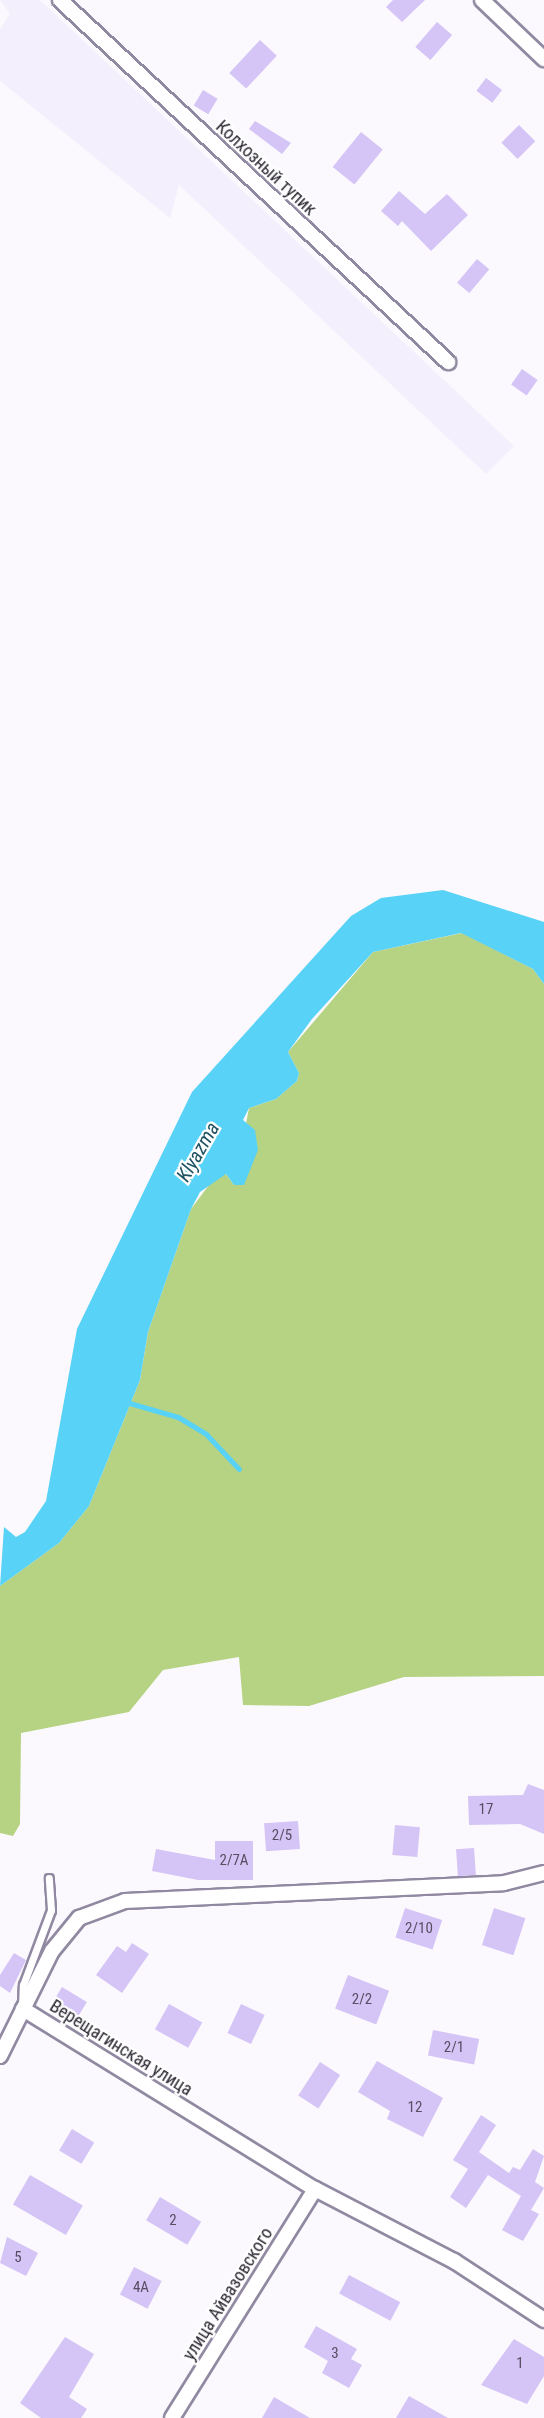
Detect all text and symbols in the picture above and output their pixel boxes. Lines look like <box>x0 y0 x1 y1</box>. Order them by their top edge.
street label: Колхозный тупик <box>211 116 321 220</box>
water label: Klyazma <box>171 1118 225 1186</box>
house number: 17 <box>479 1801 493 1819</box>
house number: 2/5 <box>272 1827 292 1845</box>
house number: 2/7А <box>219 1852 249 1870</box>
house number: 2/10 <box>405 1920 433 1938</box>
house number: 2/2 <box>352 1991 372 2009</box>
street label: Верещагинская улица <box>46 1995 196 2101</box>
house number: 2/1 <box>444 2039 464 2057</box>
house number: 12 <box>408 2099 422 2117</box>
house number: 2 <box>169 2212 177 2230</box>
street label: улица Айвазовского <box>178 2224 278 2364</box>
house number: 5 <box>14 2249 22 2267</box>
house number: 4А <box>133 2279 149 2297</box>
house number: 3 <box>331 2345 339 2363</box>
house number: 1 <box>516 2355 524 2373</box>

